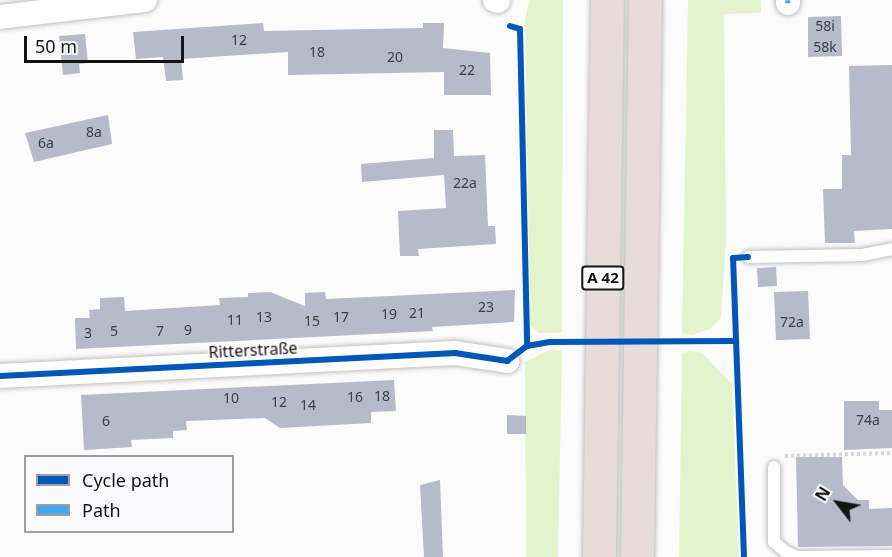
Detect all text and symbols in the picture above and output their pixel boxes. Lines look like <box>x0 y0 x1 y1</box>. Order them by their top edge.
house number: 58i <box>815 18 835 34</box>
scale bar <box>27 24 188 62</box>
house number: 12 <box>231 32 247 48</box>
text: 50 m <box>35 34 77 58</box>
house number: 58k <box>813 39 837 55</box>
house number: 18 <box>309 44 325 60</box>
house number: 20 <box>387 49 403 65</box>
house number: 22 <box>459 62 475 78</box>
house number: 8a <box>86 124 102 140</box>
house number: 6a <box>38 135 54 151</box>
house number: 22a <box>453 175 477 191</box>
road number: A 42 <box>580 266 626 290</box>
house number: 23 <box>478 299 494 315</box>
house number: 21 <box>409 305 425 321</box>
house number: 19 <box>381 306 397 322</box>
house number: 13 <box>256 309 272 325</box>
house number: 17 <box>333 309 349 325</box>
house number: 11 <box>227 312 243 328</box>
house number: 15 <box>304 313 320 329</box>
house number: 72a <box>780 314 804 330</box>
house number: 9 <box>184 322 192 338</box>
house number: 5 <box>110 323 118 339</box>
house number: 7 <box>156 323 164 339</box>
house number: 3 <box>84 325 92 341</box>
street label: Ritterstraße <box>208 338 298 362</box>
house number: 18 <box>374 388 390 404</box>
house number: 16 <box>347 389 363 405</box>
house number: 10 <box>223 390 239 406</box>
house number: 12 <box>271 394 287 410</box>
house number: 14 <box>300 397 316 413</box>
house number: 74a <box>856 412 880 428</box>
house number: 6 <box>102 413 110 429</box>
legend <box>24 455 234 533</box>
text: Cycle path <box>82 468 169 492</box>
north arrow <box>808 473 868 533</box>
text: N <box>810 482 835 505</box>
text: Path <box>82 498 121 522</box>

